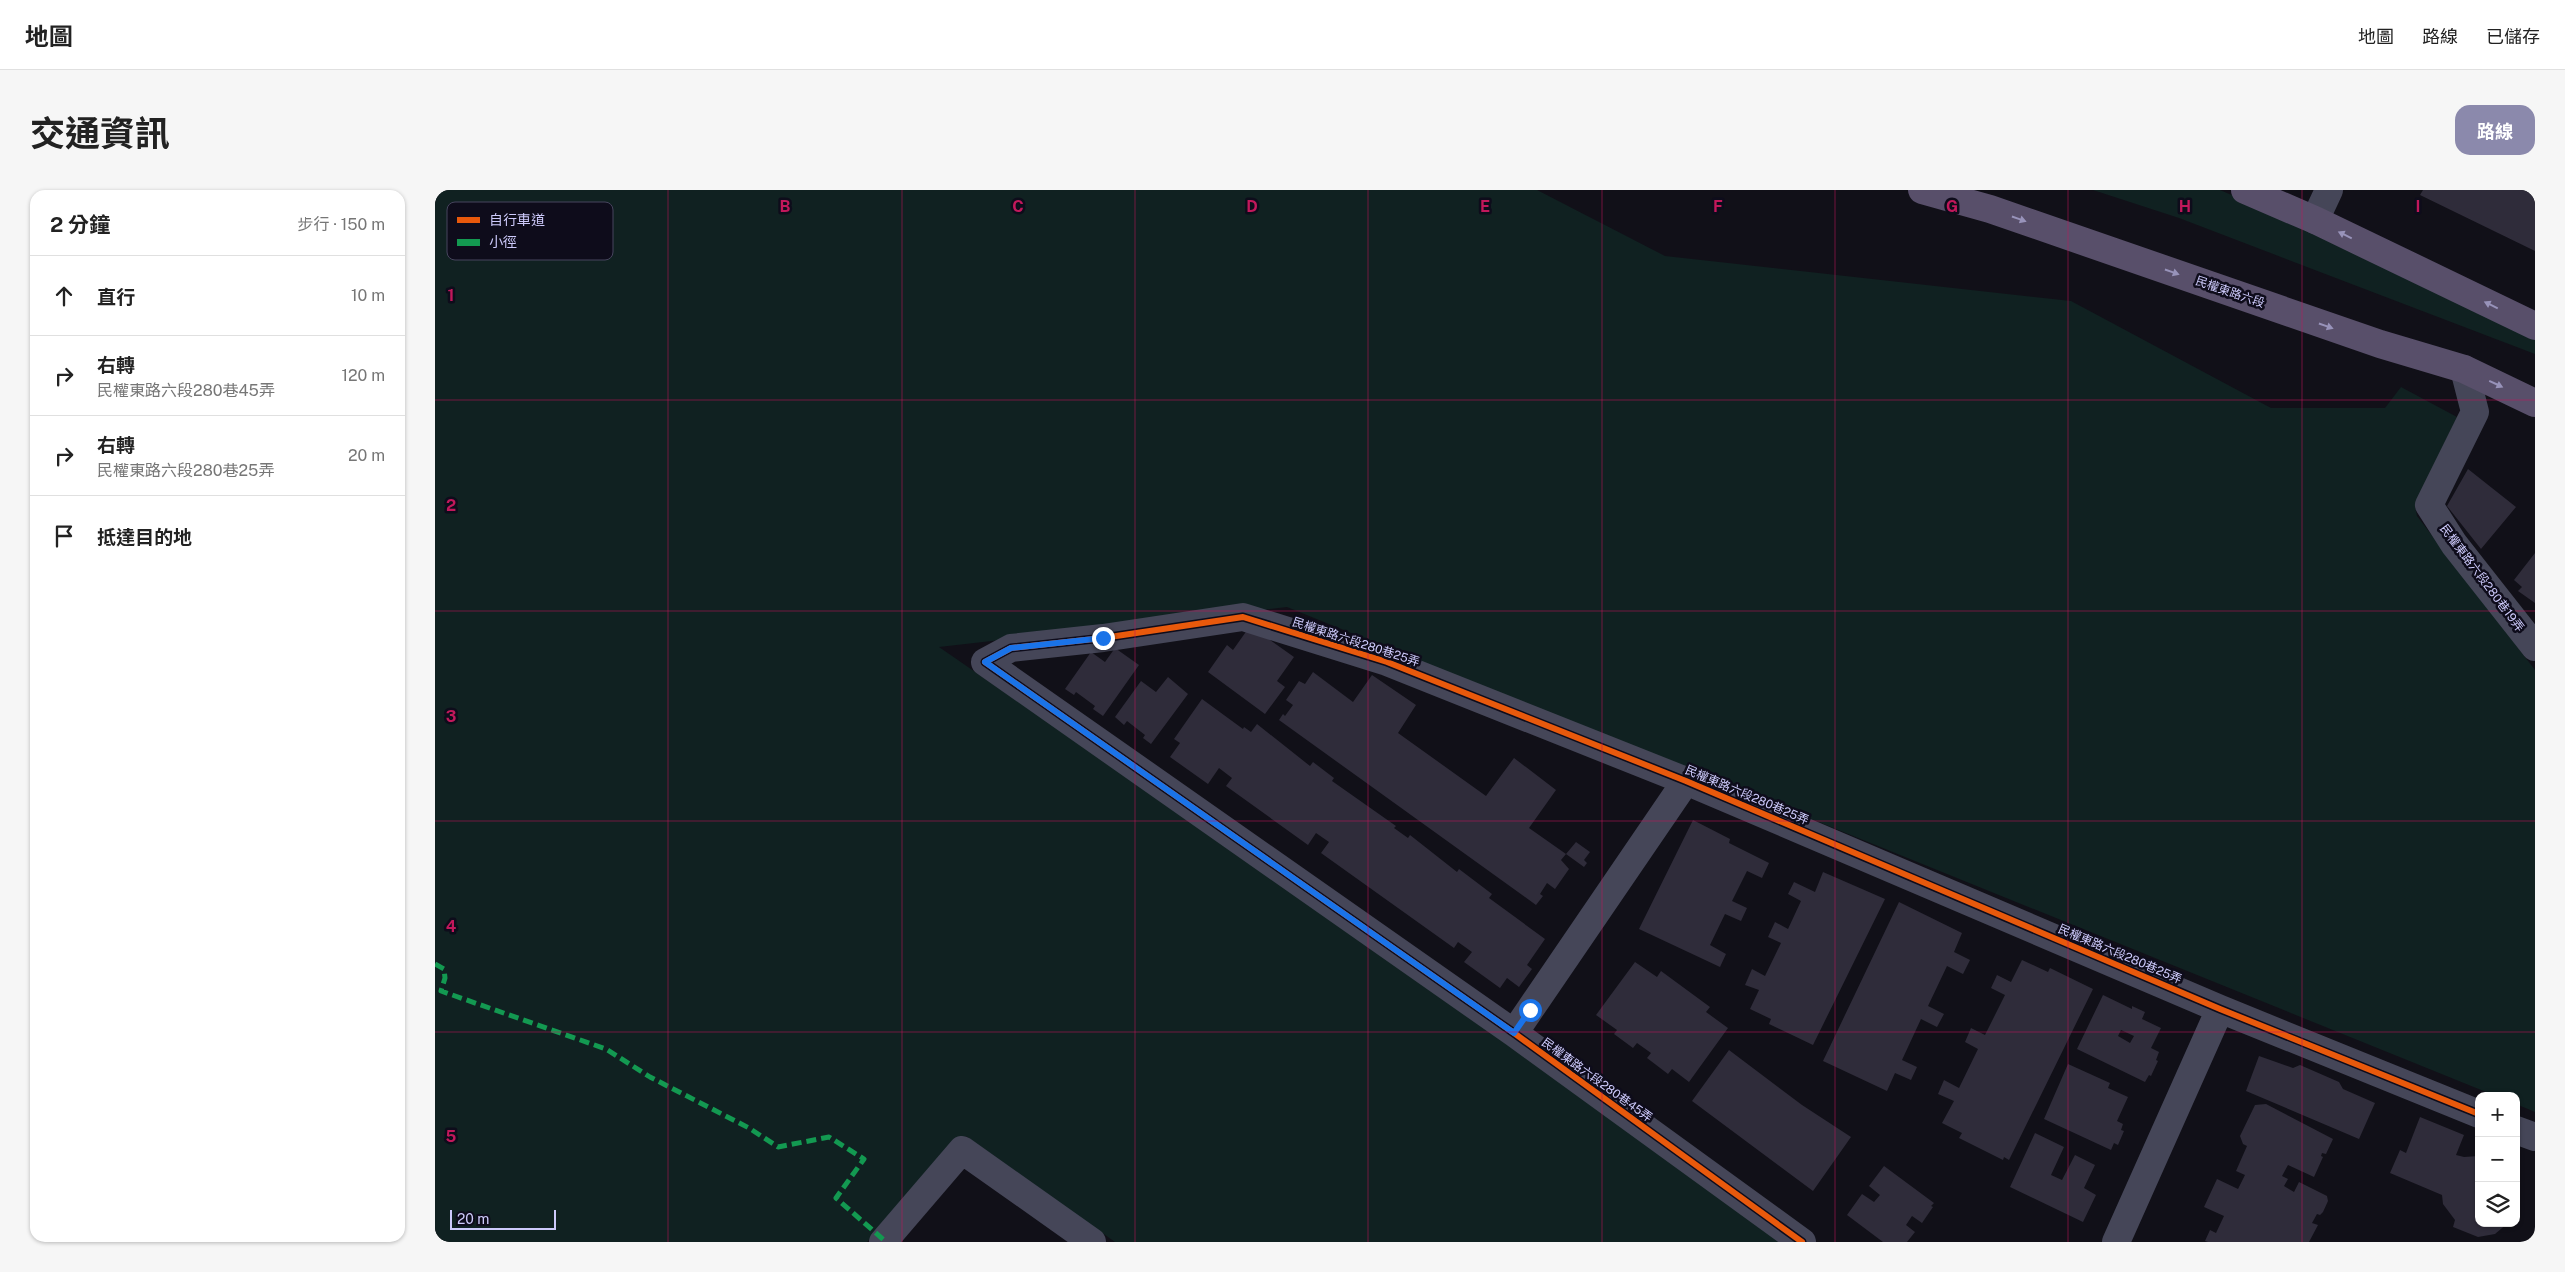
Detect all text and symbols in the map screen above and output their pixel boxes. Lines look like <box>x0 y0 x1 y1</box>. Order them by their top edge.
text: 地圖 <box>25 22 73 50</box>
text: 地圖 <box>2358 26 2394 47</box>
text: 路線 <box>2422 26 2458 47</box>
text: 已儲存 <box>2486 26 2540 47</box>
button: 路線 <box>2455 105 2535 155</box>
text: 交通資訊 <box>30 113 170 154</box>
text: B <box>780 197 791 216</box>
text: C <box>1012 197 1024 216</box>
text: D <box>1246 197 1258 216</box>
text: E <box>1480 197 1490 216</box>
text: F <box>1713 197 1723 216</box>
text: G <box>1946 197 1958 216</box>
text: H <box>2179 197 2191 216</box>
text: I <box>2416 197 2420 216</box>
legend <box>447 202 613 260</box>
text: 2 分鐘 <box>50 212 110 237</box>
text: 自行車道 <box>489 212 545 228</box>
text: 步行 · 150 m <box>297 215 385 234</box>
one-way arrow <box>2012 215 2027 223</box>
one-way arrow <box>2338 230 2352 238</box>
text: 小徑 <box>489 234 517 250</box>
one-way arrow <box>2165 269 2180 277</box>
street label: 民權東路六段 <box>2194 274 2266 310</box>
icon: ahead <box>50 282 78 310</box>
text: 直行 <box>97 286 135 308</box>
text: 10 m <box>351 286 385 305</box>
text: 1 <box>448 286 454 305</box>
one-way arrow <box>2484 301 2498 309</box>
one-way arrow <box>2319 322 2334 330</box>
text: 右轉 <box>97 354 135 376</box>
icon: right <box>50 362 78 390</box>
text: 120 m <box>341 366 385 385</box>
text: 民權東路六段280巷45弄 <box>97 381 275 400</box>
one-way arrow <box>2489 381 2503 389</box>
text: 右轉 <box>97 434 135 456</box>
icon: right <box>50 442 78 470</box>
text: 20 m <box>348 446 385 465</box>
text: 民權東路六段280巷25弄 <box>97 461 274 480</box>
text: 2 <box>446 496 456 515</box>
icon: arrive <box>50 522 78 550</box>
street label: 民權東路六段280巷19弄 <box>2437 522 2527 634</box>
text: 抵達目的地 <box>97 526 192 548</box>
street label: 民權東路六段280巷25弄 <box>1291 615 1421 669</box>
route end <box>1092 627 1115 650</box>
text: 3 <box>446 707 456 726</box>
street label: 民權東路六段280巷25弄 <box>1683 763 1811 827</box>
text: 4 <box>446 917 457 936</box>
street label: 民權東路六段280巷25弄 <box>2056 922 2184 986</box>
route start <box>1519 999 1542 1022</box>
street label: 民權東路六段280巷45弄 <box>1539 1035 1655 1125</box>
map controls <box>2475 1092 2520 1227</box>
button: + <box>2475 1092 2520 1137</box>
text: 5 <box>446 1127 457 1146</box>
button: − <box>2475 1137 2520 1182</box>
button: layers <box>2475 1182 2520 1227</box>
scale bar <box>450 1207 556 1230</box>
text: 20 m <box>457 1211 489 1227</box>

